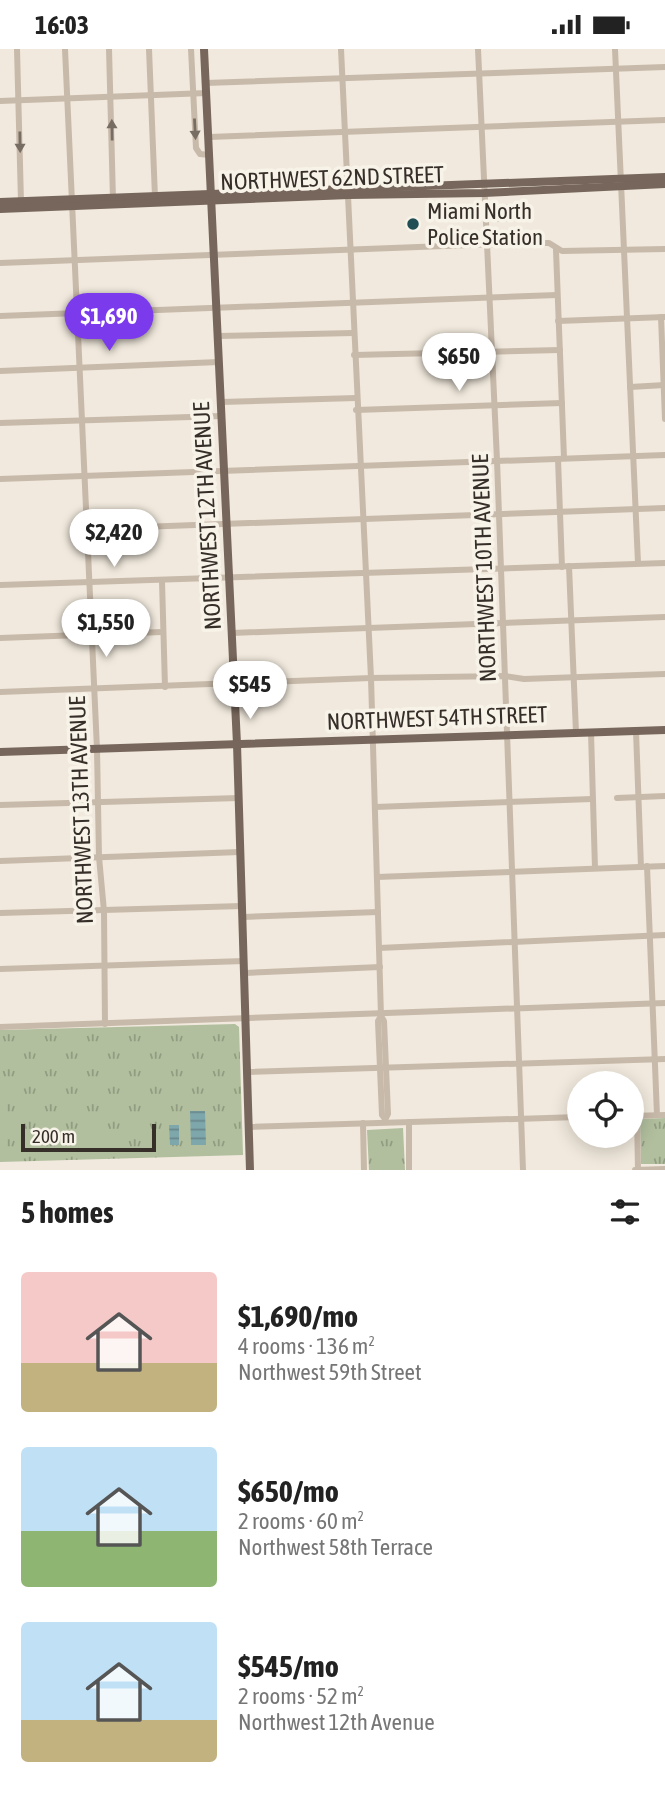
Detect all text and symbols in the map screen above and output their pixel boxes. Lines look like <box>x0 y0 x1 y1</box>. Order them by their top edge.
text: 16:03 <box>35 10 89 40</box>
one-way arrow <box>190 118 201 140</box>
one-way arrow <box>106 119 117 141</box>
one-way arrow <box>14 131 26 153</box>
street label: NORTHWEST 62ND STREET <box>220 161 444 195</box>
place label: Miami North Police Station <box>427 198 543 250</box>
marker: Miami North Police Station <box>405 216 421 232</box>
pin: $1,690 <box>52 293 166 353</box>
text: $1,690 <box>81 303 138 329</box>
pin: $650 <box>418 333 500 393</box>
text: $650 <box>438 343 480 369</box>
street label: NORTHWEST 12TH AVENUE <box>188 401 226 631</box>
street label: NORTHWEST 10TH AVENUE <box>467 453 501 683</box>
pin: $2,420 <box>57 510 171 569</box>
text: $2,420 <box>86 519 143 545</box>
pin: $1,550 <box>49 599 163 659</box>
text: $1,550 <box>78 609 135 635</box>
pin: $545 <box>209 661 291 721</box>
text: $545 <box>229 671 271 697</box>
street label: NORTHWEST 13TH AVENUE <box>64 695 98 925</box>
street label: NORTHWEST 54TH STREET <box>326 701 548 735</box>
map controls <box>567 1071 644 1148</box>
button: locate <box>567 1071 644 1148</box>
scale bar <box>21 1121 156 1153</box>
text: 200 m <box>32 1125 75 1147</box>
icon: filters <box>606 1193 644 1231</box>
text: 5 homes <box>21 1195 114 1229</box>
text: $1,690/mo <box>238 1299 358 1333</box>
icon: home <box>77 1300 161 1384</box>
text: 4 rooms · 136 m² <box>238 1333 375 1359</box>
text: Northwest 59th Street <box>238 1359 422 1385</box>
text: $650/mo <box>238 1474 339 1508</box>
icon: home <box>77 1475 161 1559</box>
text: 2 rooms · 60 m² <box>238 1508 364 1534</box>
text: Northwest 58th Terrace <box>238 1534 433 1560</box>
text: $545/mo <box>238 1649 339 1683</box>
icon: home <box>77 1650 161 1734</box>
text: 2 rooms · 52 m² <box>238 1683 364 1709</box>
text: Northwest 12th Avenue <box>238 1709 435 1735</box>

